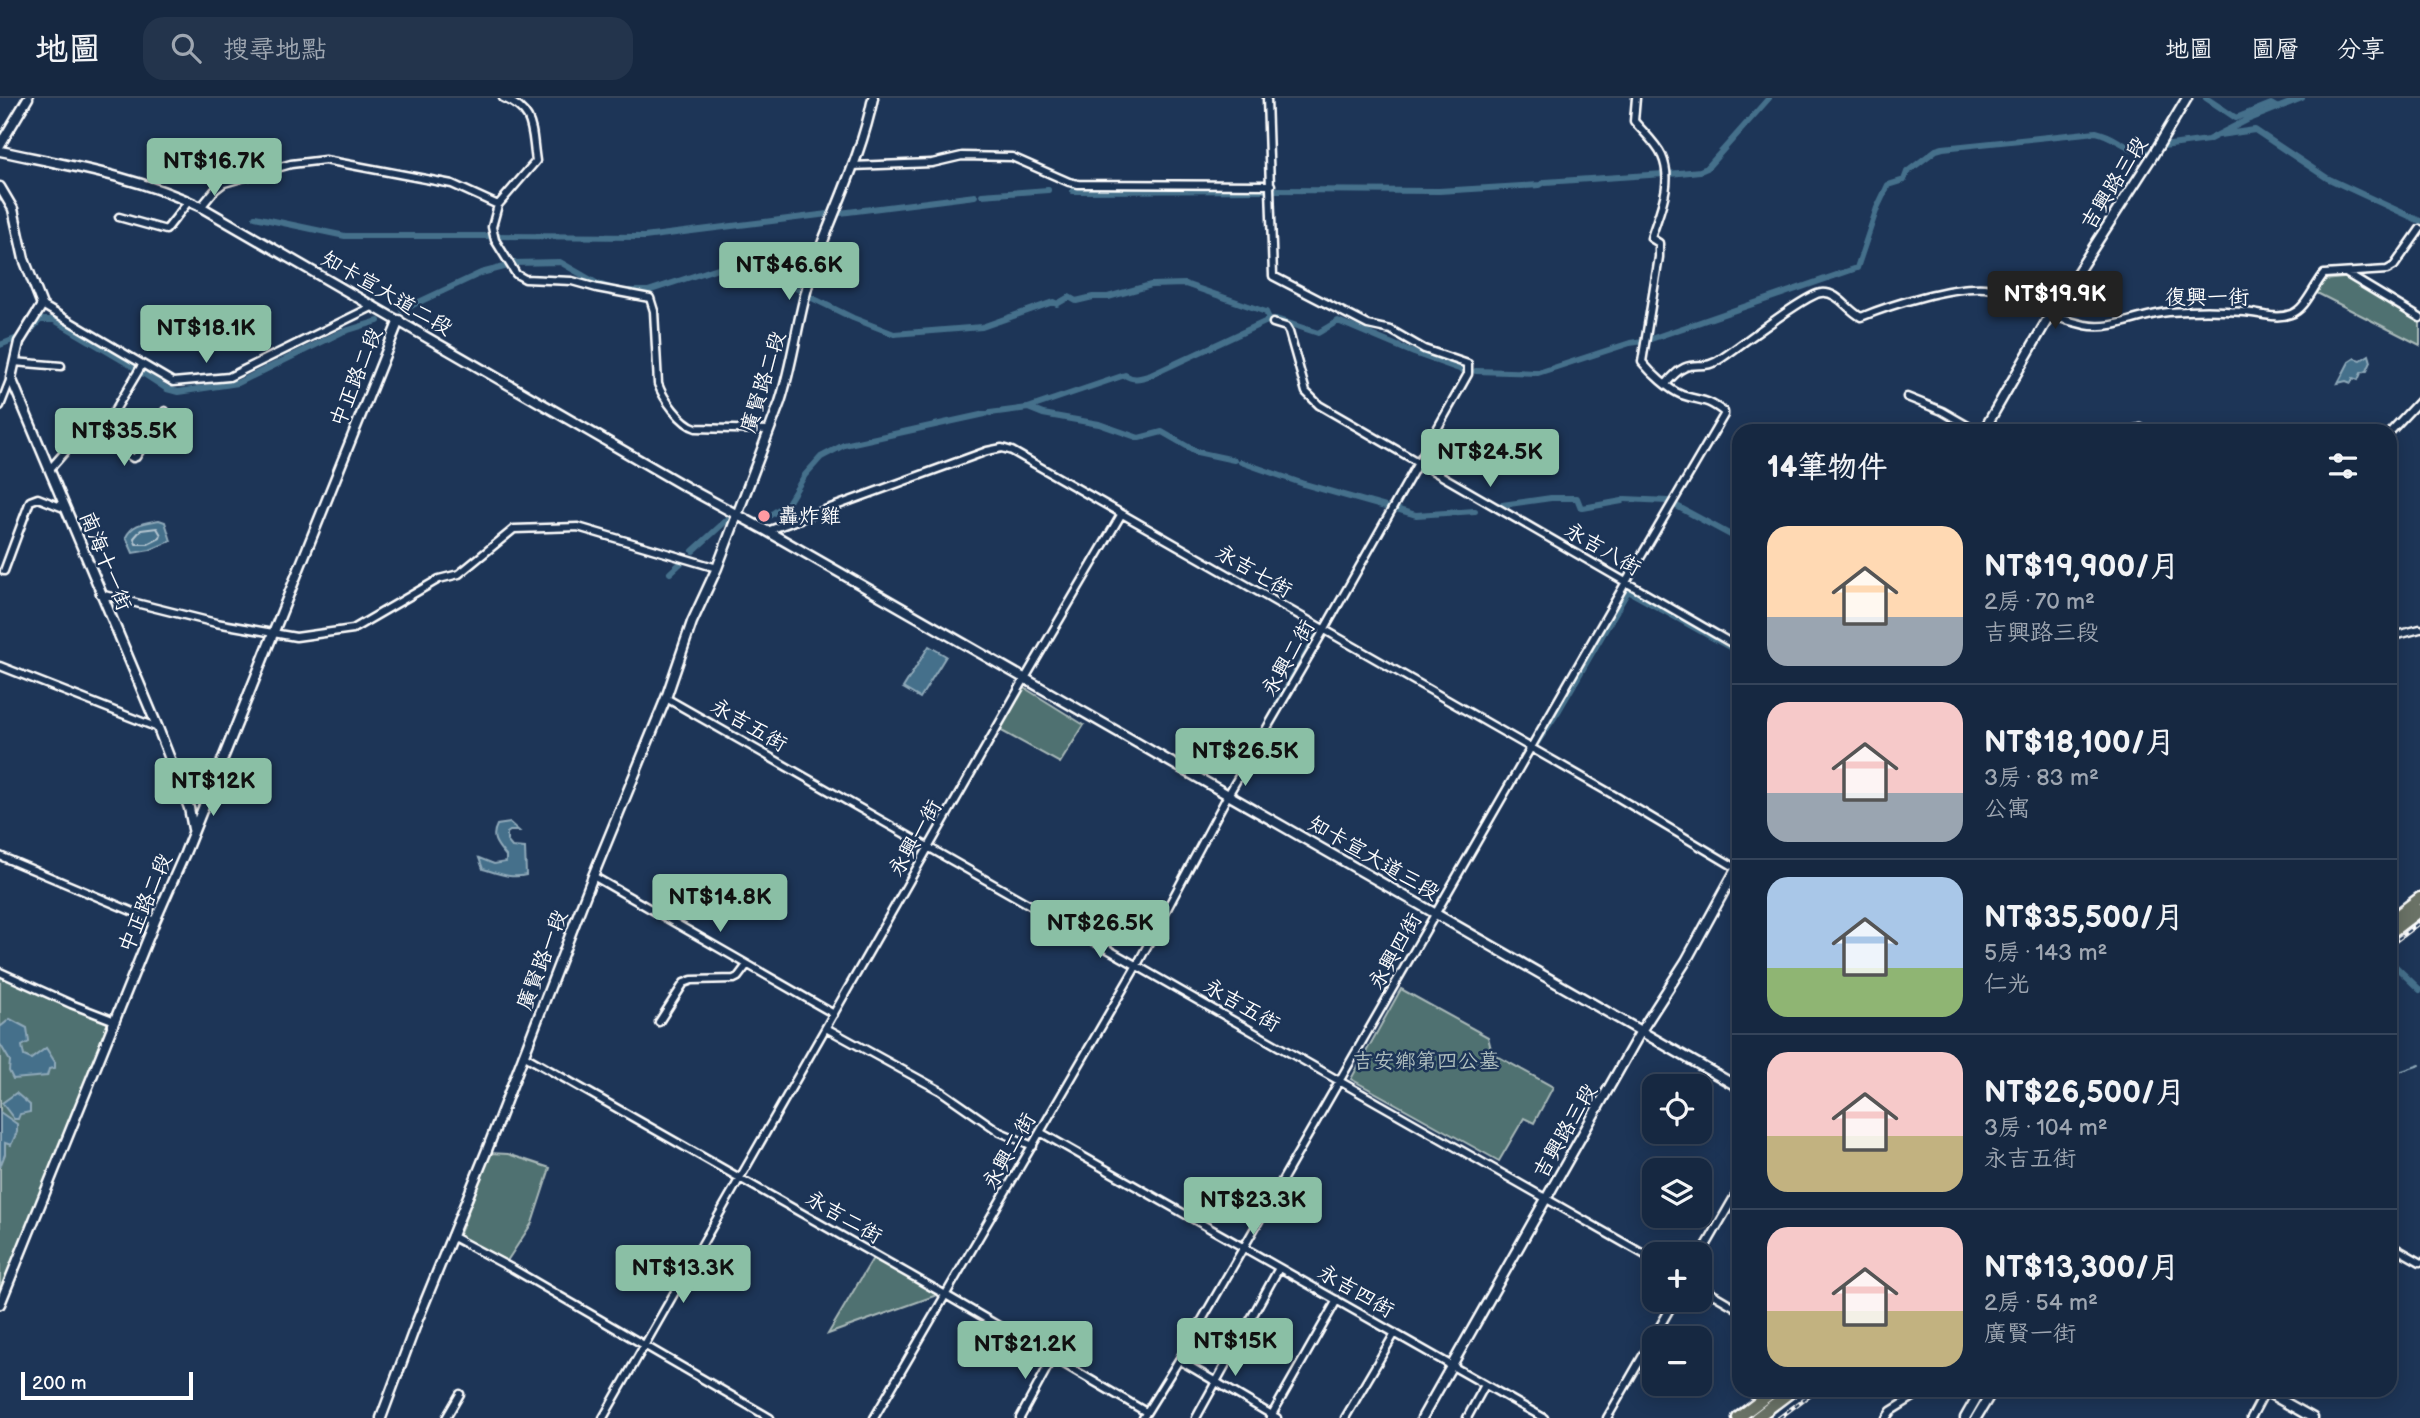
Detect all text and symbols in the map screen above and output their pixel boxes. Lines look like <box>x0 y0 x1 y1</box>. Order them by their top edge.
search box <box>143 17 633 80</box>
icon: search <box>167 29 205 67</box>
text: 地圖 <box>35 30 101 70</box>
text: 搜尋地點 <box>223 35 327 66</box>
text: 地圖 <box>2165 35 2213 64</box>
text: 圖層 <box>2251 35 2299 64</box>
text: 分享 <box>2337 35 2385 64</box>
street label: 吉興路三段 <box>2076 132 2153 234</box>
pin: NT$16.7K <box>142 139 286 198</box>
text: NT$16.7K <box>163 147 265 175</box>
pin: NT$46.6K <box>717 242 861 302</box>
street label: 知卡宣大道二段 <box>317 246 457 341</box>
text: NT$46.6K <box>735 251 843 279</box>
pin: NT$19.9K <box>1983 272 2127 331</box>
text: NT$19.9K <box>2004 280 2106 308</box>
street label: 復興一街 <box>2165 285 2249 310</box>
pin: NT$18.1K <box>134 306 278 365</box>
text: NT$18.1K <box>156 314 256 342</box>
street label: 中正路二段 <box>325 324 388 431</box>
street label: 廣賢路二段 <box>736 328 791 436</box>
pin: NT$35.5K <box>52 408 196 468</box>
text: NT$35.5K <box>71 417 177 445</box>
pin: NT$24.5K <box>1418 430 1562 489</box>
text: NT$24.5K <box>1437 438 1543 466</box>
icon: filters <box>2324 447 2362 485</box>
text: 14筆物件 <box>1767 450 1887 486</box>
place label: 轟炸雞 <box>778 504 841 529</box>
street label: 南海十一街 <box>74 508 137 615</box>
marker: 轟炸雞 <box>756 508 772 524</box>
street label: 永吉八街 <box>1560 518 1645 581</box>
street label: 永吉七街 <box>1211 540 1296 603</box>
text: NT$19,900/月 <box>1984 549 2180 585</box>
icon: home <box>1823 554 1907 638</box>
text: 2房 · 70 m² <box>1984 588 2095 616</box>
street label: 永興二街 <box>1257 616 1320 701</box>
text: 吉興路三段 <box>1984 619 2099 647</box>
street label: 永吉五街 <box>706 694 791 757</box>
text: NT$18,100/月 <box>1984 725 2175 761</box>
pin: NT$26.5K <box>1173 728 1317 788</box>
icon: home <box>1823 730 1907 814</box>
text: NT$26.5K <box>1191 737 1299 765</box>
pin: NT$12K <box>156 758 270 818</box>
text: 3房 · 83 m² <box>1984 764 2099 792</box>
text: NT$12K <box>171 767 255 795</box>
text: 公寓 <box>1984 795 2030 823</box>
street label: 永興一街 <box>884 796 947 881</box>
street label: 知卡宣大道三段 <box>1304 811 1444 906</box>
street label: 中正路二段 <box>113 850 177 956</box>
pin: NT$14.8K <box>648 874 792 934</box>
text: NT$14.8K <box>668 883 772 911</box>
pin: NT$26.5K <box>1028 900 1172 960</box>
text: NT$35,500/月 <box>1984 900 2184 936</box>
icon: home <box>1823 905 1907 989</box>
street label: 廣賢路一段 <box>512 907 573 1014</box>
text: NT$26.5K <box>1046 909 1154 937</box>
street label: 永興四街 <box>1364 909 1427 994</box>
text: 5房 · 143 m² <box>1984 939 2107 967</box>
text: 仁光 <box>1984 970 2030 998</box>
street label: 永吉五街 <box>1199 974 1284 1037</box>
park label: 吉安鄉第四公墓 <box>1353 1049 1500 1074</box>
map controls <box>1642 1074 1712 1396</box>
button: locate <box>1642 1074 1712 1144</box>
text: NT$26,500/月 <box>1984 1075 2185 1111</box>
street label: 吉興路三段 <box>1528 1080 1603 1183</box>
icon: home <box>1823 1080 1907 1164</box>
street label: 永興二街 <box>978 1109 1041 1194</box>
text: 3房 · 104 m² <box>1984 1114 2108 1142</box>
text: 永吉五街 <box>1984 1145 2076 1173</box>
button: layers <box>1642 1158 1712 1228</box>
pin: NT$23.3K <box>1181 1178 1325 1237</box>
street label: 永吉二街 <box>801 1186 886 1249</box>
text: NT$23.3K <box>1200 1186 1306 1214</box>
button: + <box>1642 1242 1712 1312</box>
pin: NT$13.3K <box>611 1246 755 1305</box>
text: NT$13,300/月 <box>1984 1250 2179 1286</box>
text: NT$13.3K <box>632 1254 734 1282</box>
icon: home <box>1823 1255 1907 1339</box>
street label: 永吉四街 <box>1313 1260 1398 1323</box>
text: 2房 · 54 m² <box>1984 1289 2098 1317</box>
pin: NT$15K <box>1178 1318 1292 1378</box>
text: 廣賢一街 <box>1984 1320 2076 1348</box>
pin: NT$21.2K <box>953 1322 1097 1381</box>
button: − <box>1642 1326 1712 1396</box>
text: NT$15K <box>1193 1327 1277 1355</box>
text: NT$21.2K <box>974 1330 1076 1358</box>
scale bar <box>21 1369 192 1401</box>
text: 200 m <box>32 1372 86 1395</box>

